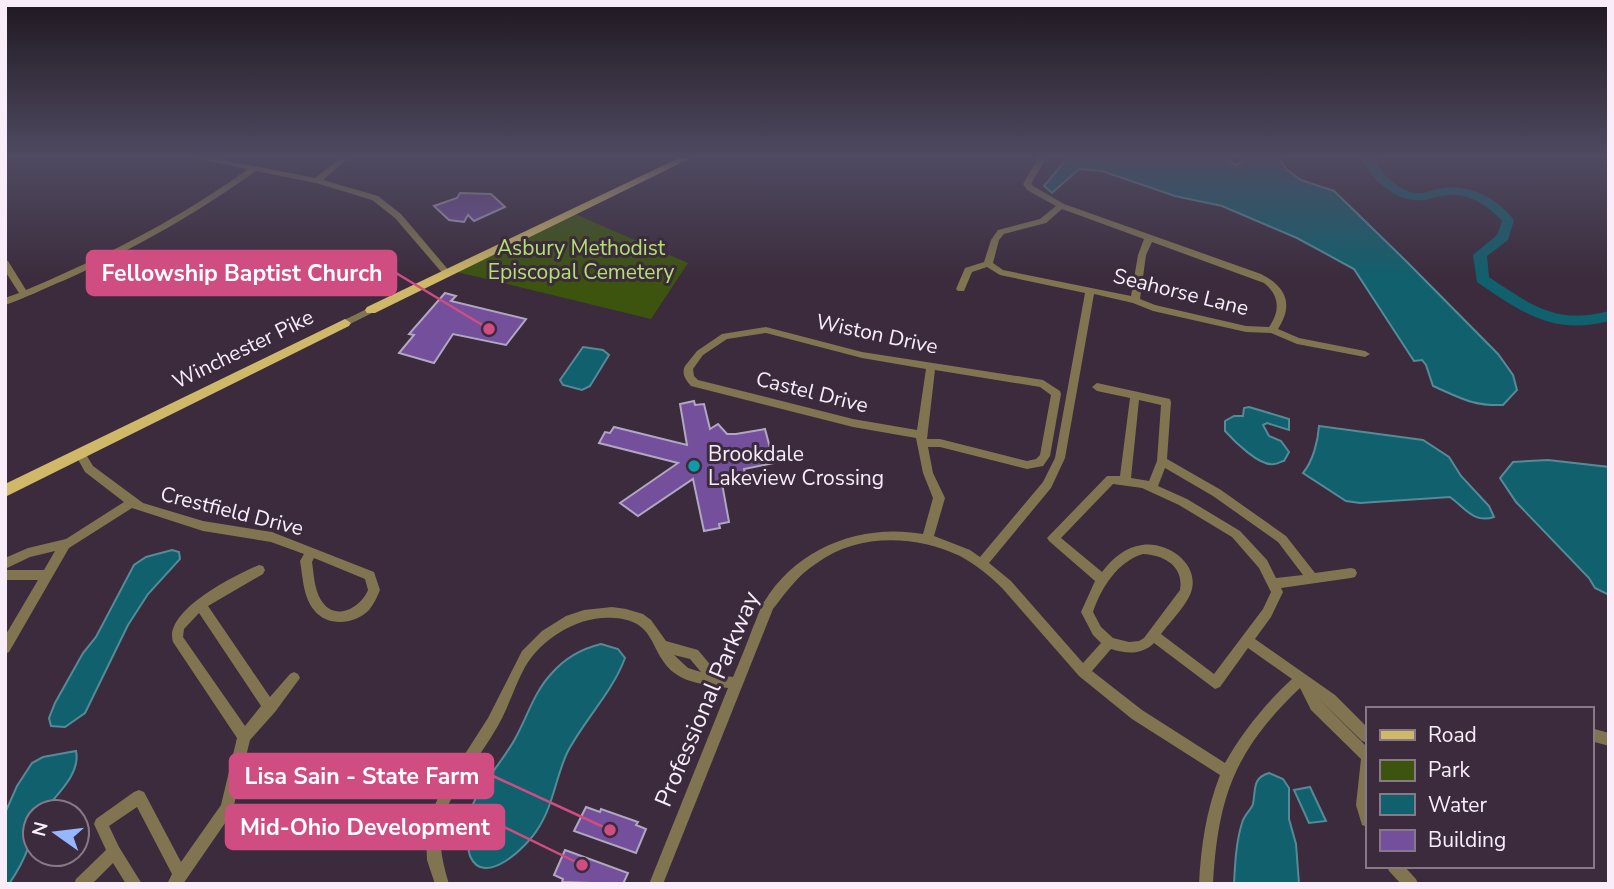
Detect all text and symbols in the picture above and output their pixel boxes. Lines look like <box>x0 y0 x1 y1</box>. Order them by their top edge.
park label: Asbury Methodist Episcopal Cemetery <box>488 234 675 286</box>
callout: Fellowship Baptist Church <box>87 251 396 295</box>
text: Fellowship Baptist Church <box>102 258 382 289</box>
street label: Seahorse Lane <box>1110 262 1252 322</box>
street label: Winchester Pike <box>168 303 318 395</box>
street label: Wiston Drive <box>813 307 941 361</box>
street label: Castel Drive <box>753 365 871 419</box>
place label: Brookdale Lakeview Crossing <box>708 440 884 492</box>
marker: Brookdale Lakeview Crossing <box>686 458 702 474</box>
street label: Crestfield Drive <box>158 480 306 542</box>
street label: Professional Parkway <box>647 586 767 812</box>
legend <box>1366 707 1593 868</box>
text: Road <box>1428 721 1477 749</box>
callout: Lisa Sain - State Farm <box>230 754 493 798</box>
text: Park <box>1428 756 1470 784</box>
text: Lisa Sain - State Farm <box>244 761 480 792</box>
text: Water <box>1428 791 1487 819</box>
north arrow <box>21 798 91 868</box>
callout: Mid-Ohio Development <box>226 805 504 849</box>
text: Mid-Ohio Development <box>240 812 490 843</box>
text: N <box>26 819 55 839</box>
text: Building <box>1428 826 1506 854</box>

